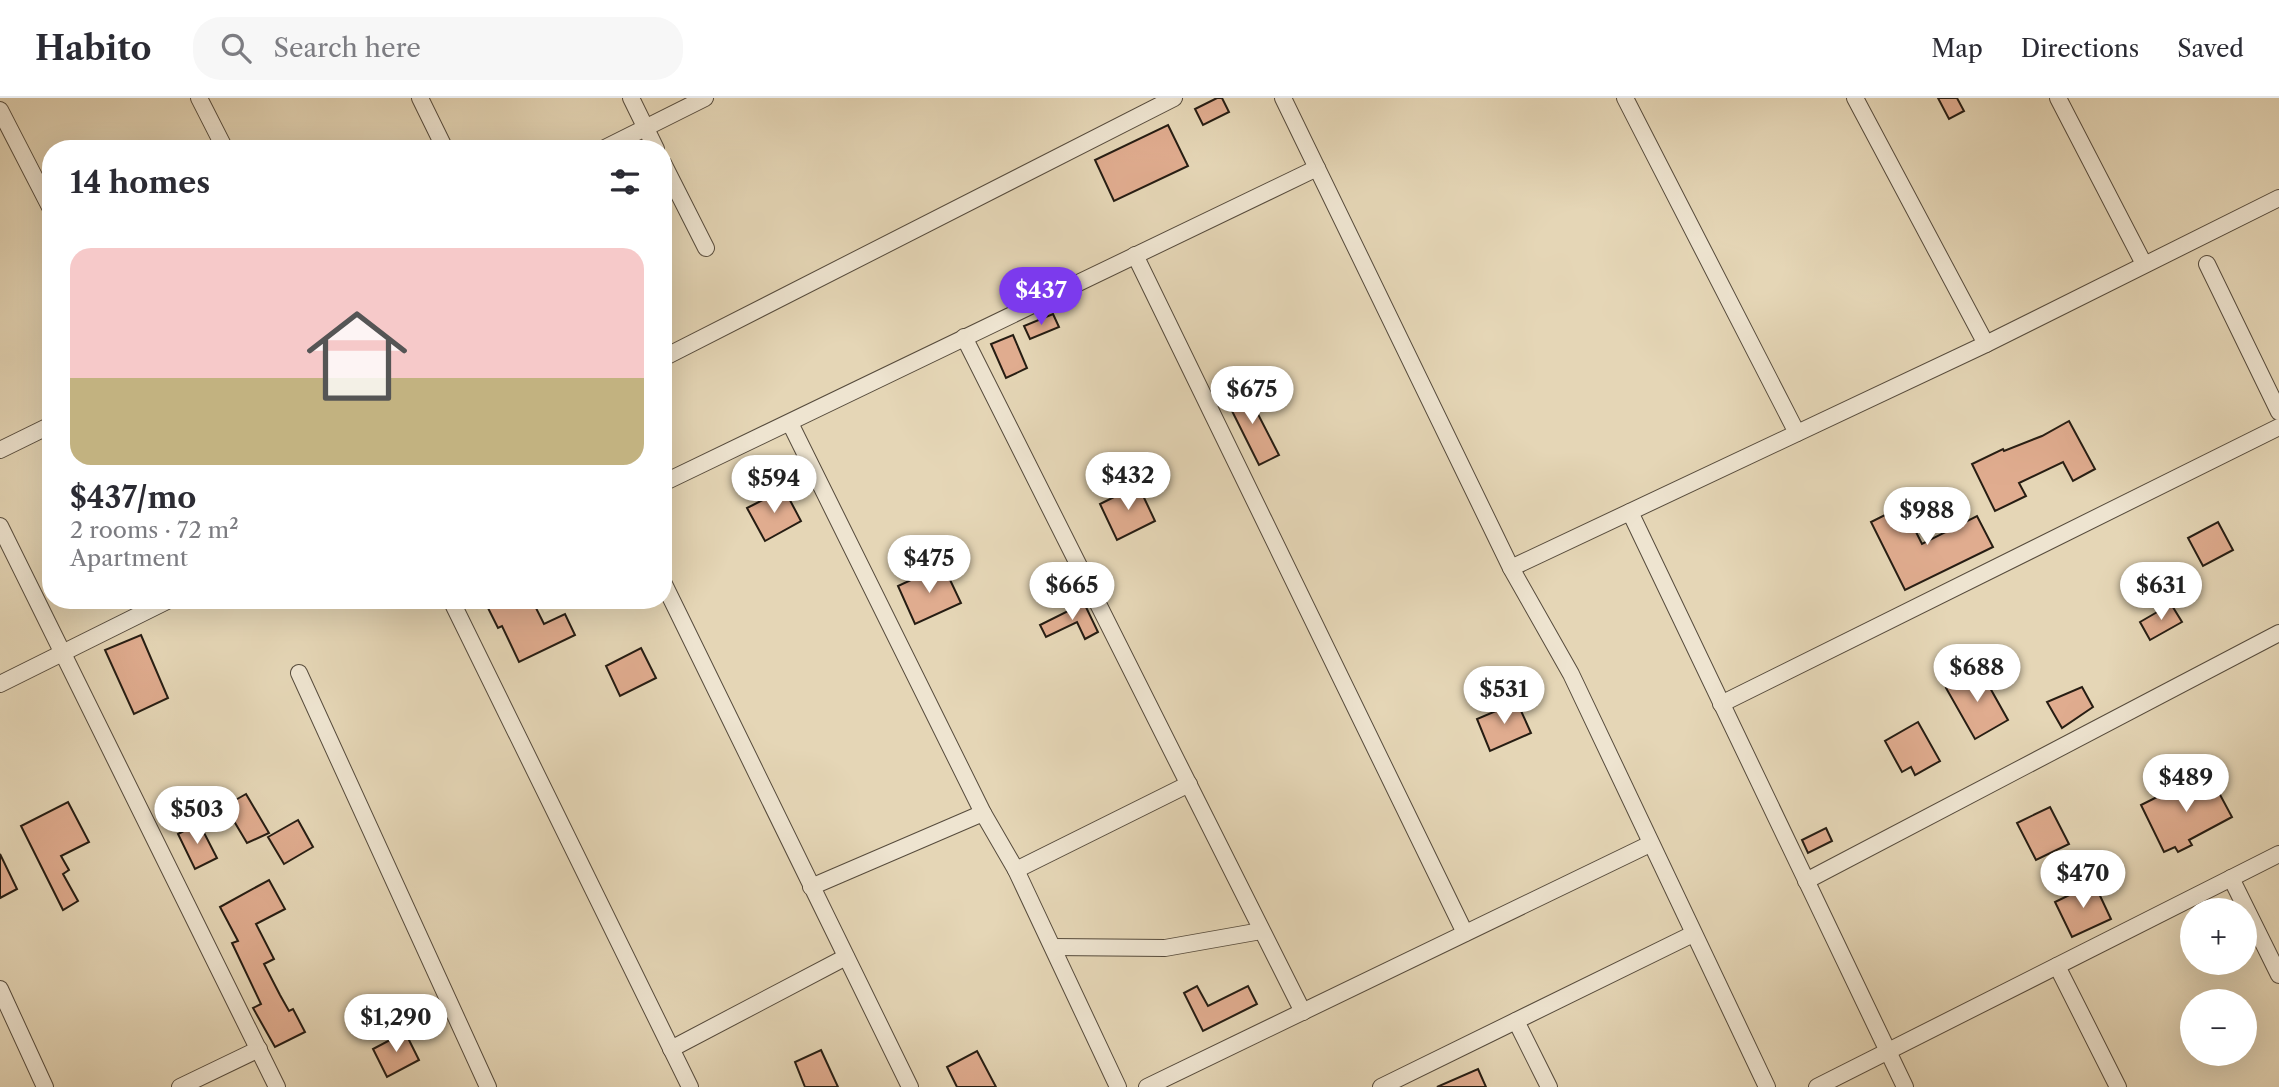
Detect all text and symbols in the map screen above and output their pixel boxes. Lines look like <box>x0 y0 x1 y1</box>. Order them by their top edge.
search box <box>193 17 683 80</box>
text: Habito <box>35 28 151 69</box>
icon: search <box>217 29 255 67</box>
text: Search here <box>273 32 421 64</box>
text: Map <box>1931 34 1983 63</box>
text: Directions <box>2021 34 2139 63</box>
text: Saved <box>2177 34 2244 63</box>
icon: filters <box>606 163 644 201</box>
text: 14 homes <box>70 164 210 201</box>
pin: $437 <box>1000 268 1082 327</box>
text: $437 <box>1015 276 1067 304</box>
icon: home <box>294 293 420 419</box>
pin: $675 <box>1211 366 1293 426</box>
text: $675 <box>1227 375 1277 403</box>
pin: $432 <box>1087 452 1169 512</box>
pin: $594 <box>733 456 815 515</box>
text: $432 <box>1101 461 1155 489</box>
text: $594 <box>748 464 800 492</box>
text: $437/mo <box>70 479 196 516</box>
pin: $988 <box>1886 488 1968 547</box>
text: $988 <box>1900 496 1954 524</box>
text: 2 rooms · 72 m² <box>70 516 239 544</box>
pin: $475 <box>888 536 970 595</box>
text: Apartment <box>70 544 188 572</box>
text: $475 <box>904 544 954 572</box>
pin: $665 <box>1031 562 1113 622</box>
pin: $631 <box>2120 562 2202 622</box>
text: $665 <box>1045 571 1099 599</box>
text: $631 <box>2136 571 2186 599</box>
pin: $688 <box>1936 644 2018 704</box>
text: $688 <box>1950 653 2004 681</box>
pin: $531 <box>1463 666 1545 726</box>
text: $531 <box>1480 675 1528 703</box>
pin: $489 <box>2145 754 2227 814</box>
text: $489 <box>2159 763 2213 791</box>
pin: $503 <box>156 786 238 846</box>
text: $503 <box>170 795 224 823</box>
pin: $470 <box>2042 850 2124 910</box>
text: $470 <box>2056 859 2110 887</box>
map controls <box>2180 898 2257 1066</box>
button: + <box>2180 898 2257 975</box>
button: − <box>2180 989 2257 1066</box>
pin: $1,290 <box>339 995 453 1054</box>
text: $1,290 <box>360 1003 432 1031</box>

